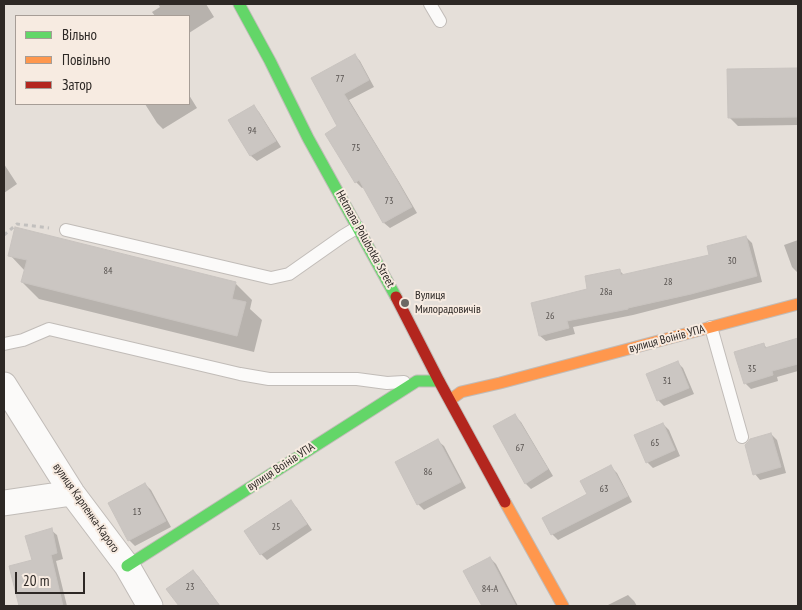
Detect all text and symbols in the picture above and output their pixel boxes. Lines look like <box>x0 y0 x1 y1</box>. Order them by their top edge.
legend <box>15 15 190 105</box>
text: Вільно <box>62 25 97 44</box>
text: Повільно <box>62 50 110 69</box>
house number: 77 <box>336 73 344 85</box>
text: Затор <box>62 75 92 94</box>
house number: 94 <box>248 125 256 137</box>
house number: 75 <box>352 142 360 154</box>
street label: Hetmana Polubotka Street <box>332 188 398 290</box>
house number: 73 <box>385 195 393 207</box>
house number: 30 <box>728 255 736 267</box>
house number: 84 <box>104 265 112 277</box>
house number: 28 <box>664 276 672 288</box>
house number: 28а <box>600 286 612 298</box>
place label: Вулиця Милорадовичів <box>415 289 481 317</box>
marker: Вулиця Милорадовичів <box>399 297 411 309</box>
house number: 26 <box>546 310 554 322</box>
street label: вулиця Воїнів УПА <box>627 322 707 356</box>
house number: 35 <box>748 363 756 375</box>
house number: 31 <box>663 375 671 387</box>
house number: 65 <box>651 437 659 449</box>
street label: вулиця Воїнів УПА <box>244 440 318 494</box>
house number: 67 <box>516 442 524 454</box>
street label: вулиця Карпенка-Карого <box>50 461 122 555</box>
house number: 86 <box>424 466 432 478</box>
house number: 63 <box>600 483 608 495</box>
house number: 13 <box>133 506 141 518</box>
house number: 25 <box>272 521 280 533</box>
scale bar <box>18 562 88 594</box>
text: 20 m <box>23 571 49 590</box>
house number: 23 <box>186 581 194 593</box>
house number: 84-А <box>482 583 498 595</box>

